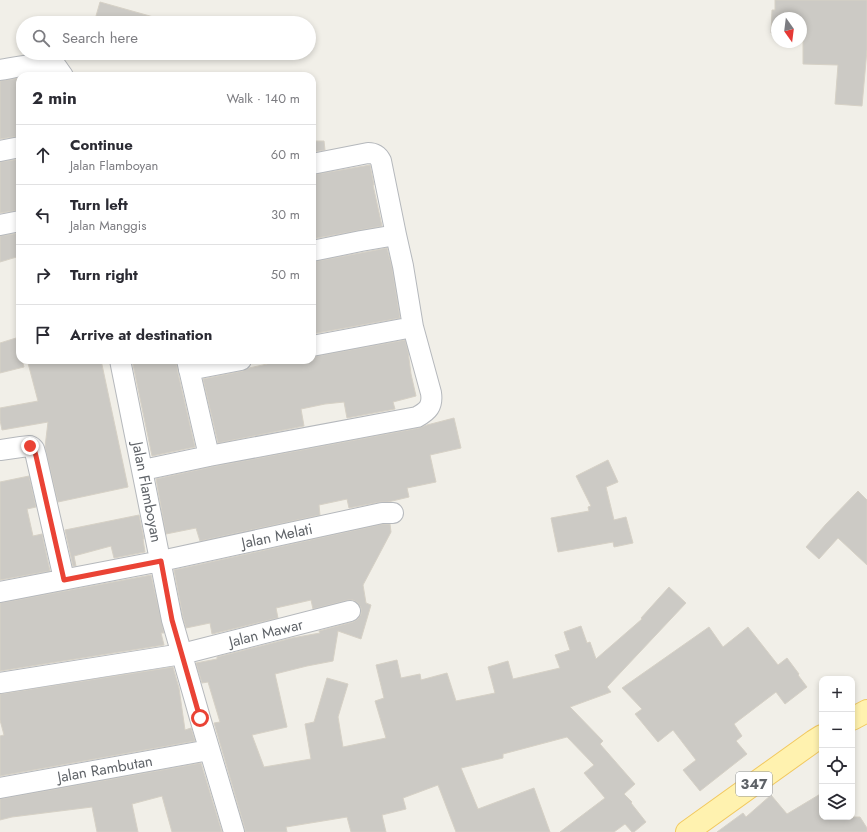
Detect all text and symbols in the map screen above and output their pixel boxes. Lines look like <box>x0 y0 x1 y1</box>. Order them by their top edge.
north arrow <box>771 12 807 48</box>
search box <box>16 16 316 60</box>
icon: search <box>30 27 52 49</box>
text: Search here <box>62 27 138 49</box>
text: 2 min <box>32 86 77 110</box>
text: Walk · 140 m <box>226 89 300 108</box>
text: Continue <box>70 134 133 156</box>
icon: ahead <box>32 144 54 166</box>
text: 60 m <box>271 145 300 164</box>
text: Jalan Flamboyan <box>70 156 158 175</box>
text: Turn left <box>70 194 128 216</box>
icon: left <box>32 204 54 226</box>
text: 30 m <box>271 205 300 224</box>
text: Jalan Manggis <box>70 216 146 235</box>
icon: right <box>32 264 54 286</box>
text: Turn right <box>70 264 138 286</box>
text: 50 m <box>271 265 300 284</box>
icon: arrive <box>32 324 54 346</box>
text: Arrive at destination <box>70 324 212 346</box>
route end <box>21 437 39 455</box>
street label: Jalan Flamboyan <box>126 438 168 544</box>
street label: Jalan Melati <box>238 518 314 555</box>
street label: Jalan Mawar <box>225 613 306 653</box>
map controls <box>819 676 855 820</box>
button: + <box>819 676 855 712</box>
route start <box>191 709 209 727</box>
button: − <box>819 712 855 748</box>
button: locate <box>819 748 855 784</box>
street label: Jalan Rambutan <box>54 750 154 789</box>
road number: 347 <box>736 772 772 796</box>
button: layers <box>819 784 855 820</box>

